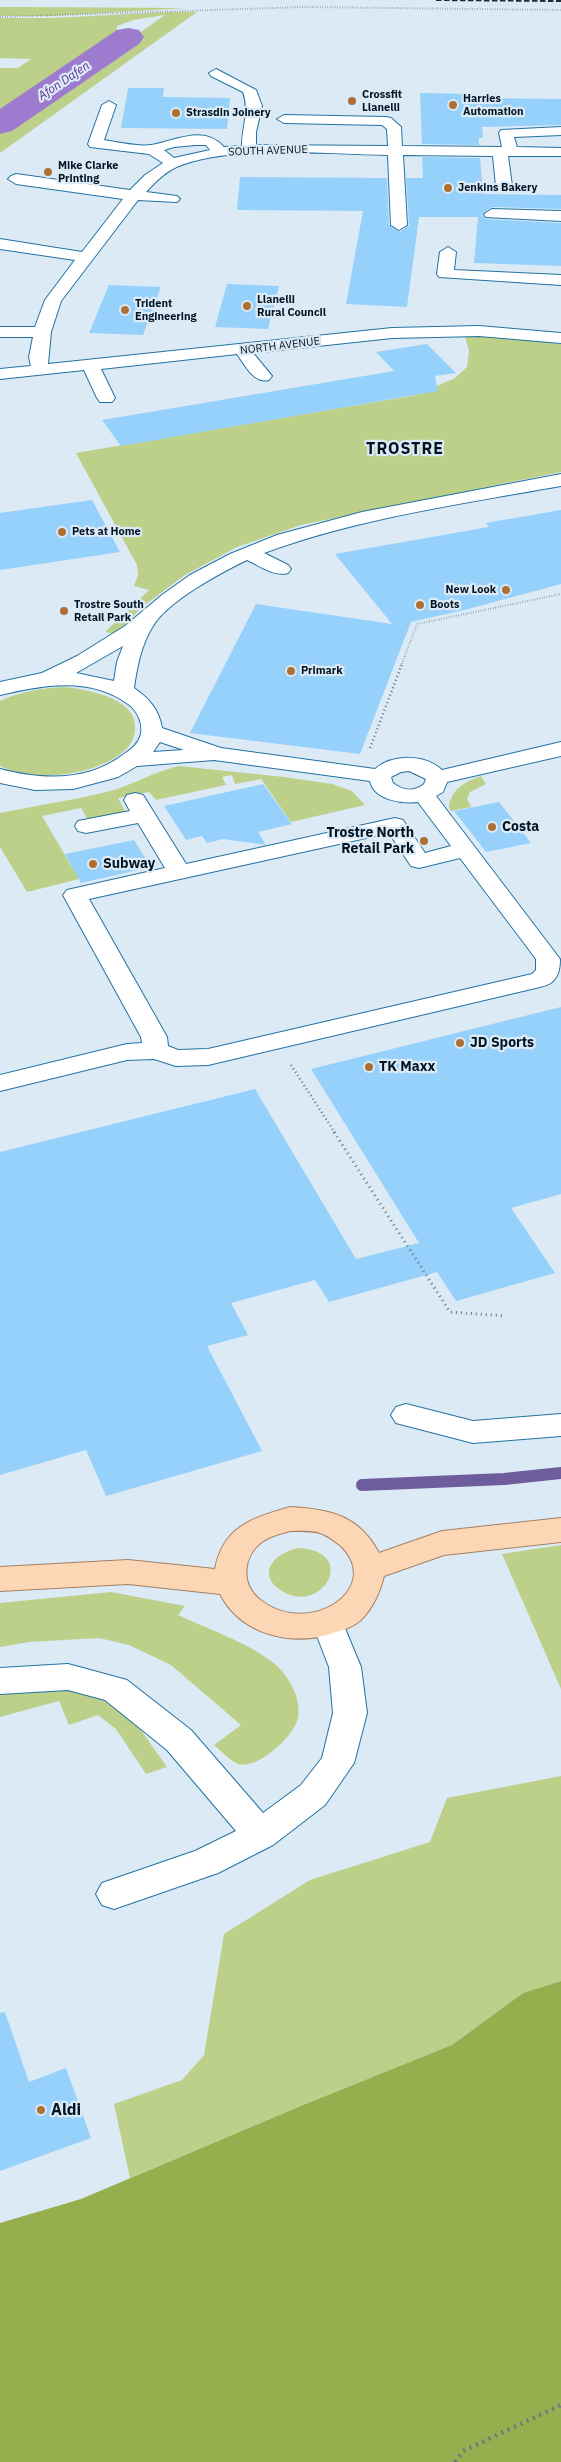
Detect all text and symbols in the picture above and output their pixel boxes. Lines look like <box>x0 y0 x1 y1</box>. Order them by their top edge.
water label: Afon Dafen <box>36 59 92 103</box>
place label: Crossfit Llanelli <box>362 88 402 114</box>
place label: Harries Automation <box>463 92 524 118</box>
marker: Crossfit Llanelli <box>346 95 358 107</box>
marker: Harries Automation <box>447 99 459 111</box>
place label: Strasdin Joinery <box>186 106 271 120</box>
marker: Strasdin Joinery <box>170 107 182 119</box>
street label: SOUTH AVENUE <box>228 143 308 159</box>
place label: Mike Clarke Printing <box>58 159 118 185</box>
marker: Mike Clarke Printing <box>42 166 54 178</box>
place label: Jenkins Bakery <box>458 181 537 195</box>
marker: Jenkins Bakery <box>442 182 454 194</box>
place label: Llanelli Rural Council <box>257 293 326 319</box>
place label: Trident Engineering <box>135 297 197 323</box>
marker: Llanelli Rural Council <box>241 300 253 312</box>
marker: Trident Engineering <box>119 304 131 316</box>
street label: NORTH AVENUE <box>239 335 321 357</box>
district label: TROSTRE <box>365 439 445 459</box>
place label: Pets at Home <box>72 525 141 539</box>
marker: Pets at Home <box>56 526 68 538</box>
place label: New Look <box>446 583 496 597</box>
marker: New Look <box>500 584 512 596</box>
place label: Trostre South Retail Park <box>74 598 144 624</box>
place label: Boots <box>430 598 459 612</box>
marker: Boots <box>414 599 426 611</box>
marker: Trostre South Retail Park <box>58 605 70 617</box>
place label: Primark <box>301 664 343 678</box>
marker: Primark <box>285 665 297 677</box>
place label: Costa <box>502 819 539 835</box>
marker: Costa <box>486 821 498 833</box>
place label: Trostre North Retail Park <box>326 825 414 858</box>
marker: Trostre North Retail Park <box>418 835 430 847</box>
place label: Subway <box>103 856 155 872</box>
marker: Subway <box>87 858 99 870</box>
place label: JD Sports <box>470 1035 534 1051</box>
marker: JD Sports <box>454 1037 466 1049</box>
place label: TK Maxx <box>379 1059 435 1075</box>
marker: TK Maxx <box>363 1061 375 1073</box>
place label: Aldi <box>51 2100 81 2120</box>
marker: Aldi <box>35 2104 47 2116</box>

